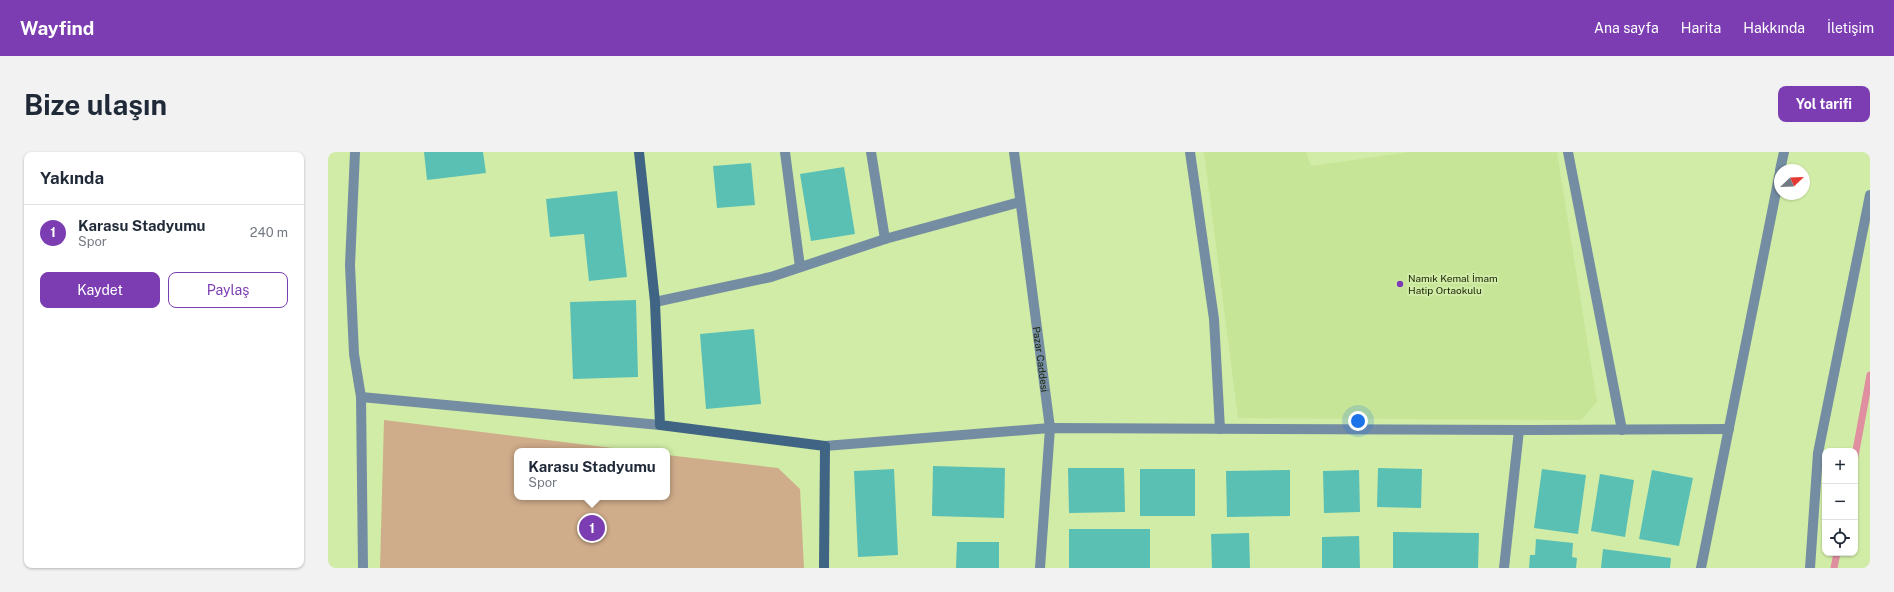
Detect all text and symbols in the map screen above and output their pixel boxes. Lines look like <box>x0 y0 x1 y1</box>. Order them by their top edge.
text: Wayfind <box>20 17 94 39</box>
text: Ana sayfa <box>1594 20 1659 36</box>
text: Harita <box>1681 20 1721 36</box>
text: Hakkında <box>1743 20 1805 36</box>
text: İletişim <box>1827 20 1874 36</box>
button: Yol tarifi <box>1778 86 1870 122</box>
text: Bize ulaşın <box>24 88 167 121</box>
north arrow <box>1774 164 1810 200</box>
text: Yakında <box>40 168 104 188</box>
text: Karasu Stadyumu <box>78 217 206 234</box>
text: 1 <box>50 225 56 240</box>
text: 240 m <box>250 225 288 240</box>
text: Spor <box>78 234 107 249</box>
button: Kaydet <box>40 272 160 308</box>
button: Paylaş <box>168 272 288 308</box>
place label: Namık Kemal İmam Hatip Ortaokulu <box>1408 272 1498 296</box>
marker: Namık Kemal İmam Hatip Ortaokulu <box>1395 279 1405 289</box>
street label: Pazar Caddesi <box>1031 326 1051 393</box>
your location <box>1348 411 1368 431</box>
popup <box>514 448 670 500</box>
map controls <box>1822 448 1858 556</box>
button: + <box>1822 448 1858 484</box>
text: Karasu Stadyumu <box>528 458 656 475</box>
text: Spor <box>528 475 557 490</box>
button: − <box>1822 484 1858 520</box>
pin: 1 <box>579 513 605 543</box>
button: locate <box>1822 520 1858 556</box>

